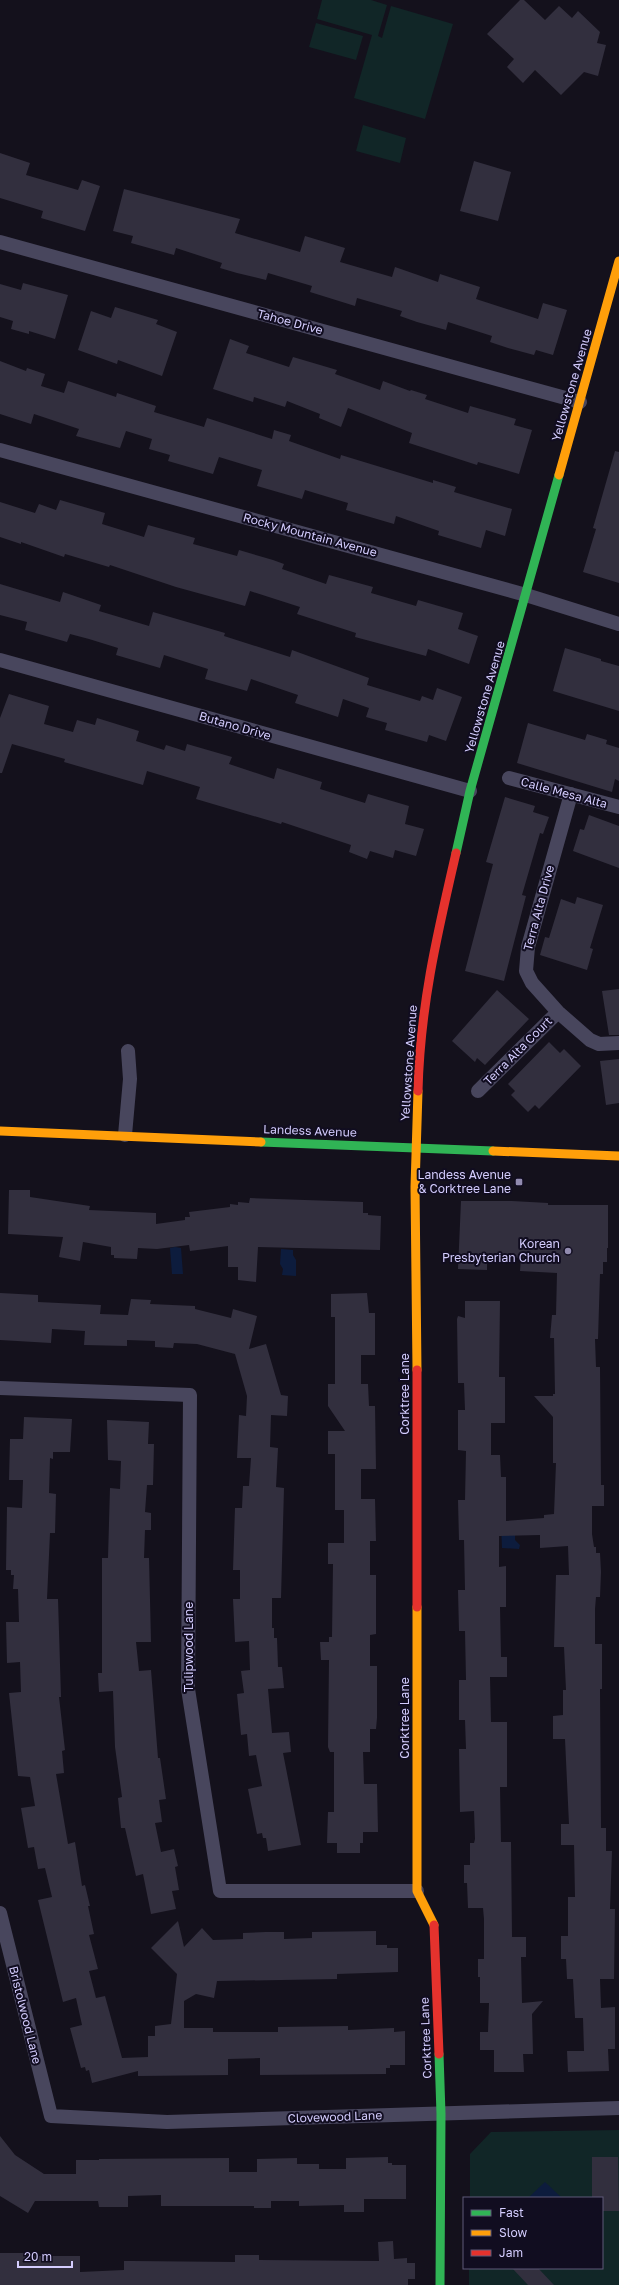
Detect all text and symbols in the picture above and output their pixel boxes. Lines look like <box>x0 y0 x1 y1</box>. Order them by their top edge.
street label: Tahoe Drive <box>256 306 325 337</box>
street label: Yellowstone Avenue <box>548 327 595 443</box>
street label: Rocky Mountain Avenue <box>242 509 379 560</box>
street label: Yellowstone Avenue <box>461 639 508 755</box>
street label: Butano Drive <box>197 708 273 743</box>
street label: Calle Mesa Alta <box>519 774 609 811</box>
street label: Terra Alta Drive <box>520 863 557 952</box>
street label: Yellowstone Avenue <box>397 1004 420 1121</box>
street label: Terra Alta Court <box>480 1013 555 1088</box>
street label: Landess Avenue <box>263 1121 357 1140</box>
place label: Landess Avenue & Corktree Lane <box>417 1167 511 1196</box>
marker: Landess Avenue & Corktree Lane <box>514 1177 524 1187</box>
place label: Korean Presbyterian Church <box>442 1236 560 1265</box>
marker: Korean Presbyterian Church <box>563 1246 573 1256</box>
street label: Corktree Lane <box>397 1353 412 1435</box>
street label: Tulipwood Lane <box>181 1602 196 1692</box>
street label: Corktree Lane <box>397 1677 412 1759</box>
street label: Bristolwood Lane <box>6 1964 45 2065</box>
street label: Corktree Lane <box>417 1997 434 2079</box>
street label: Clovewood Lane <box>287 2107 383 2126</box>
legend <box>463 2197 603 2269</box>
text: Fast <box>499 2205 524 2220</box>
text: Slow <box>499 2225 527 2240</box>
scale bar <box>18 2243 72 2269</box>
text: Jam <box>499 2245 523 2260</box>
text: 20 m <box>24 2249 52 2264</box>

